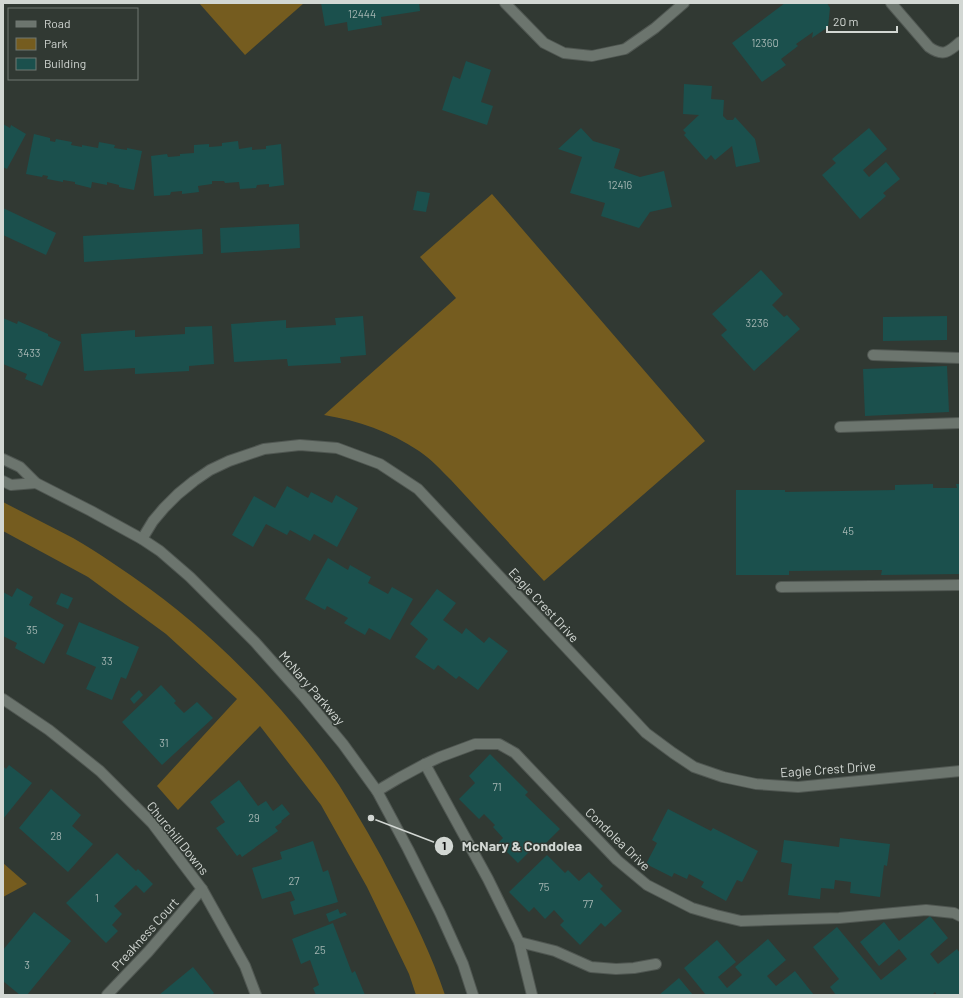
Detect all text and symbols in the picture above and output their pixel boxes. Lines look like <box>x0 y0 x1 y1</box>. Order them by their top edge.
house number: 12444 <box>348 7 376 20</box>
legend <box>8 8 138 80</box>
scale bar <box>827 8 897 34</box>
text: 20 m <box>833 14 859 28</box>
text: Road <box>44 16 71 30</box>
text: Park <box>44 36 68 50</box>
house number: 12360 <box>751 36 779 49</box>
text: Building <box>44 56 86 70</box>
house number: 12416 <box>608 178 632 191</box>
house number: 3236 <box>746 316 769 329</box>
house number: 3433 <box>17 346 41 359</box>
house number: 45 <box>842 524 854 537</box>
street label: Eagle Crest Drive <box>505 564 583 646</box>
house number: 35 <box>26 623 38 636</box>
street label: McNary Parkway <box>276 648 348 728</box>
house number: 33 <box>101 654 113 667</box>
house number: 31 <box>159 736 169 749</box>
street label: Eagle Crest Drive <box>780 758 876 780</box>
house number: 71 <box>492 780 502 793</box>
street label: Churchill Downs <box>144 798 212 878</box>
street label: Condolea Drive <box>582 804 654 874</box>
house number: 29 <box>248 811 260 824</box>
house number: 28 <box>50 829 62 842</box>
callout: McNary & Condolea <box>434 833 591 859</box>
text: McNary & Condolea <box>462 837 582 854</box>
text: 1 <box>442 838 446 852</box>
house number: 27 <box>288 874 300 887</box>
house number: 75 <box>539 880 550 893</box>
house number: 1 <box>95 891 99 904</box>
street label: Preakness Court <box>108 894 182 974</box>
house number: 77 <box>583 897 593 910</box>
house number: 25 <box>314 943 326 956</box>
house number: 3 <box>24 958 30 971</box>

